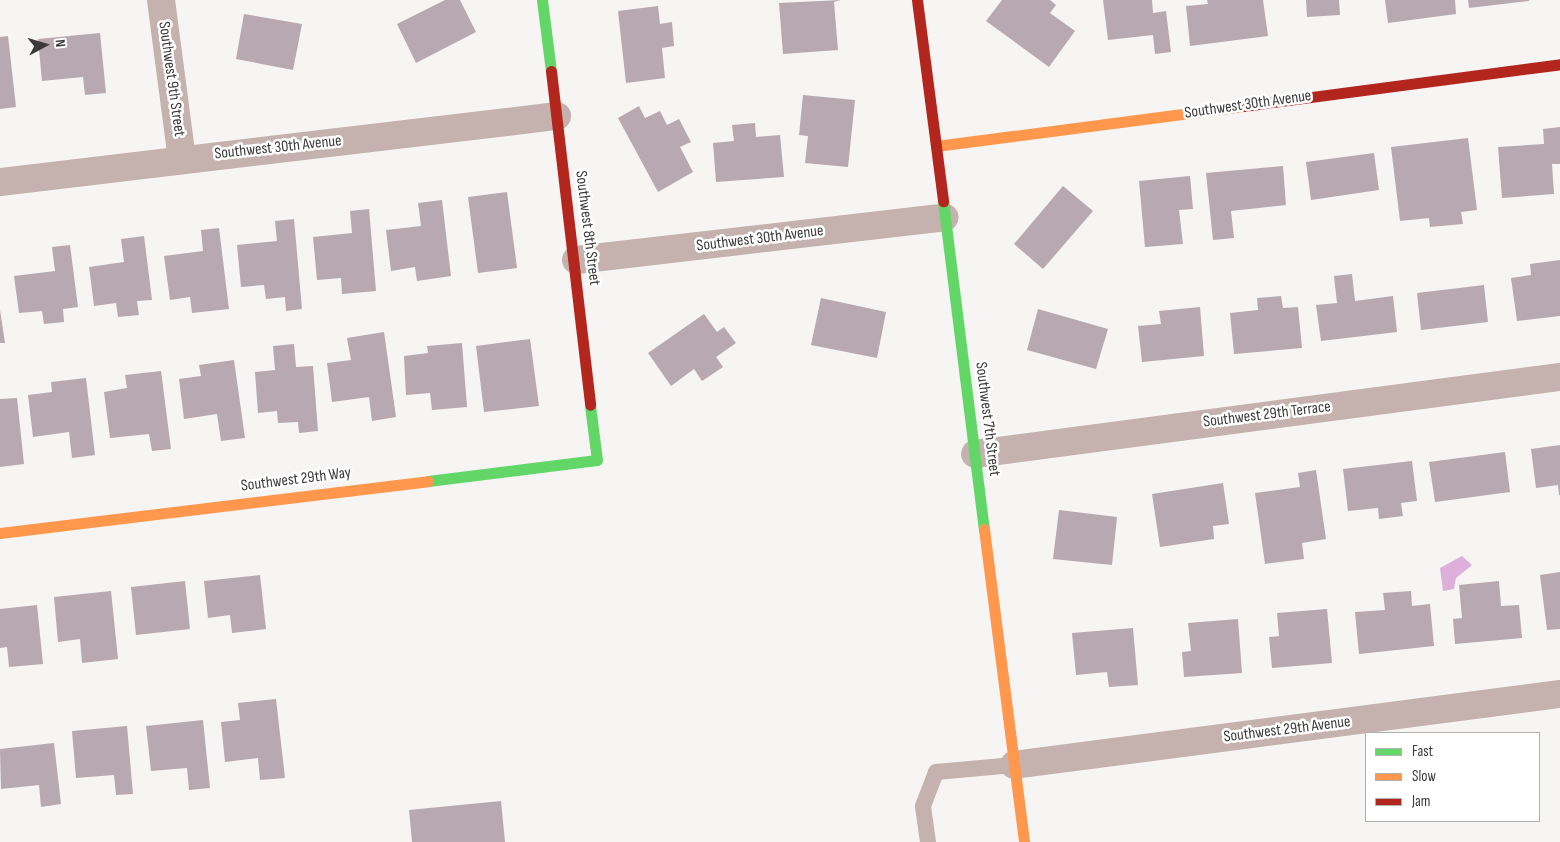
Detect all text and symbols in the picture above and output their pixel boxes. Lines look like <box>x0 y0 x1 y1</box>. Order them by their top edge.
north arrow <box>20 20 70 70</box>
street label: Southwest 9th Street <box>153 20 189 138</box>
text: N <box>52 39 69 48</box>
street label: Southwest 30th Avenue <box>1183 87 1313 123</box>
street label: Southwest 30th Avenue <box>214 132 342 164</box>
street label: Southwest 8th Street <box>570 170 604 286</box>
street label: Southwest 30th Avenue <box>695 222 825 256</box>
street label: Southwest 7th Street <box>970 361 1004 477</box>
street label: Southwest 29th Terrace <box>1202 398 1332 432</box>
street label: Southwest 29th Way <box>240 464 352 496</box>
street label: Southwest 29th Avenue <box>1223 713 1351 747</box>
legend <box>1365 732 1540 822</box>
text: Fast <box>1412 742 1433 761</box>
text: Slow <box>1412 767 1436 786</box>
text: Jam <box>1412 792 1430 811</box>

